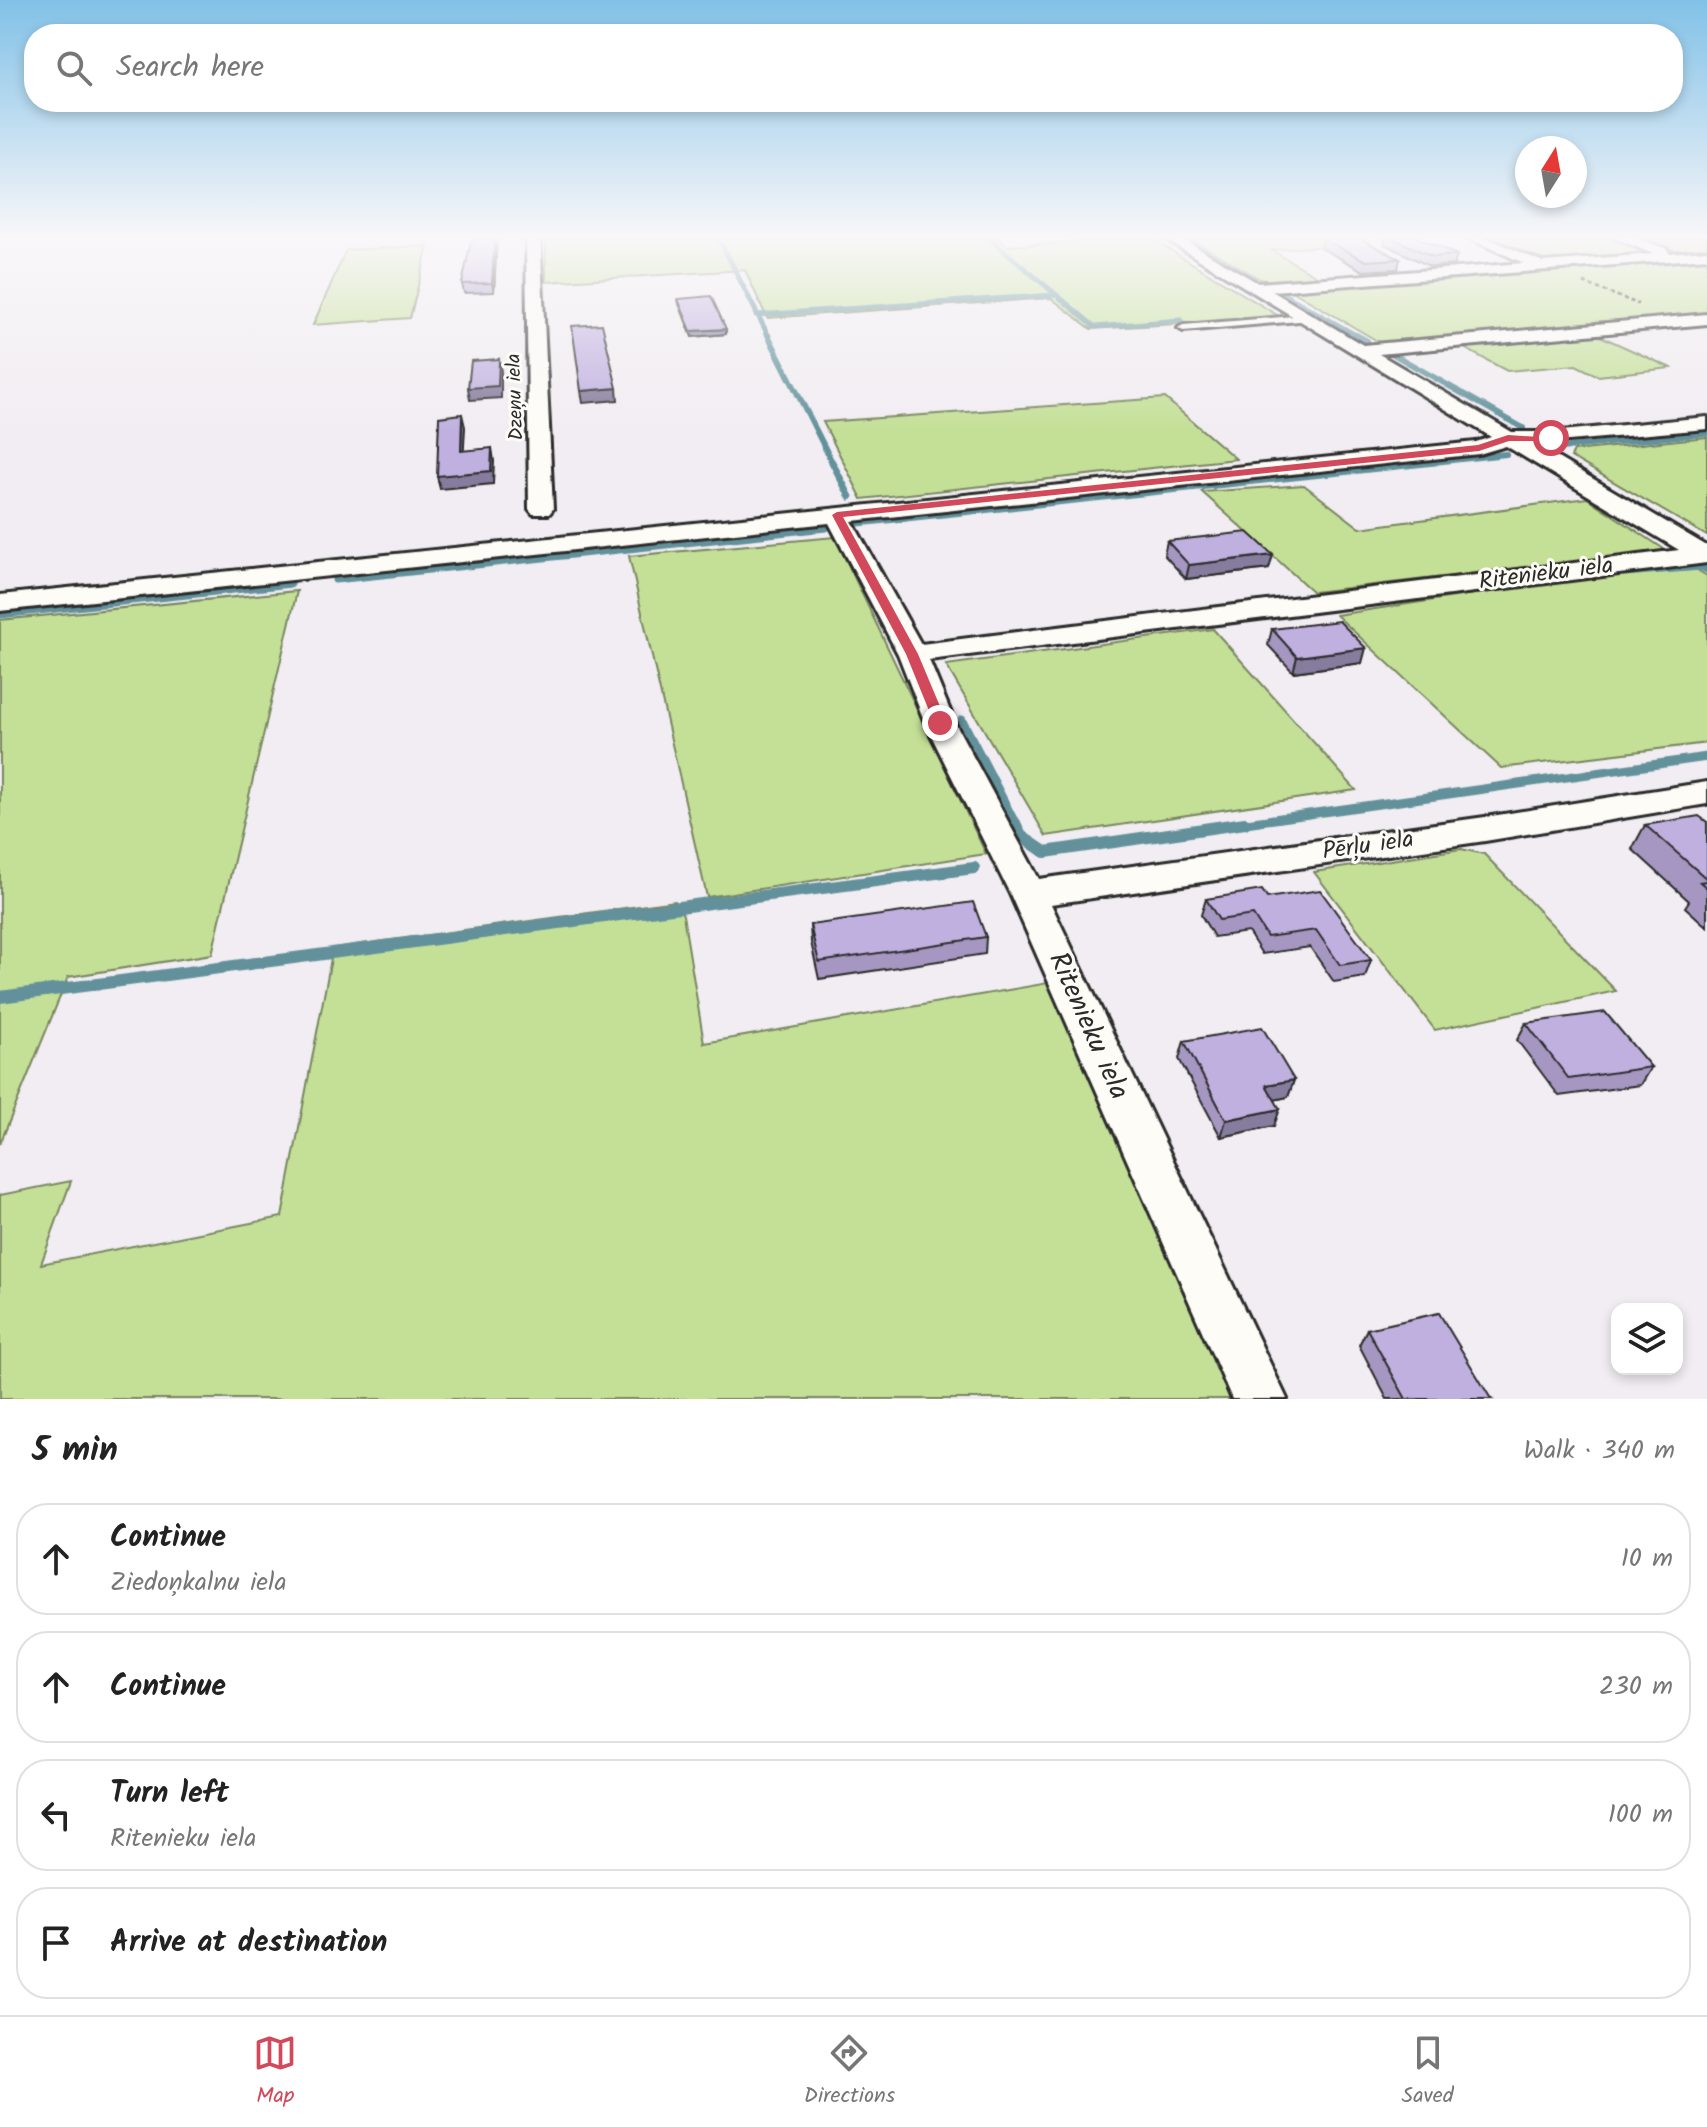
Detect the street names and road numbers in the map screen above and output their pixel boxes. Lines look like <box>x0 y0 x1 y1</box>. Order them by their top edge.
street label: Dzeņu iela <box>498 353 534 441</box>
street label: Ritenieku iela <box>1477 546 1615 602</box>
street label: Pērļu iela <box>1320 820 1416 872</box>
street label: Ritenieku iela <box>1035 945 1141 1107</box>

